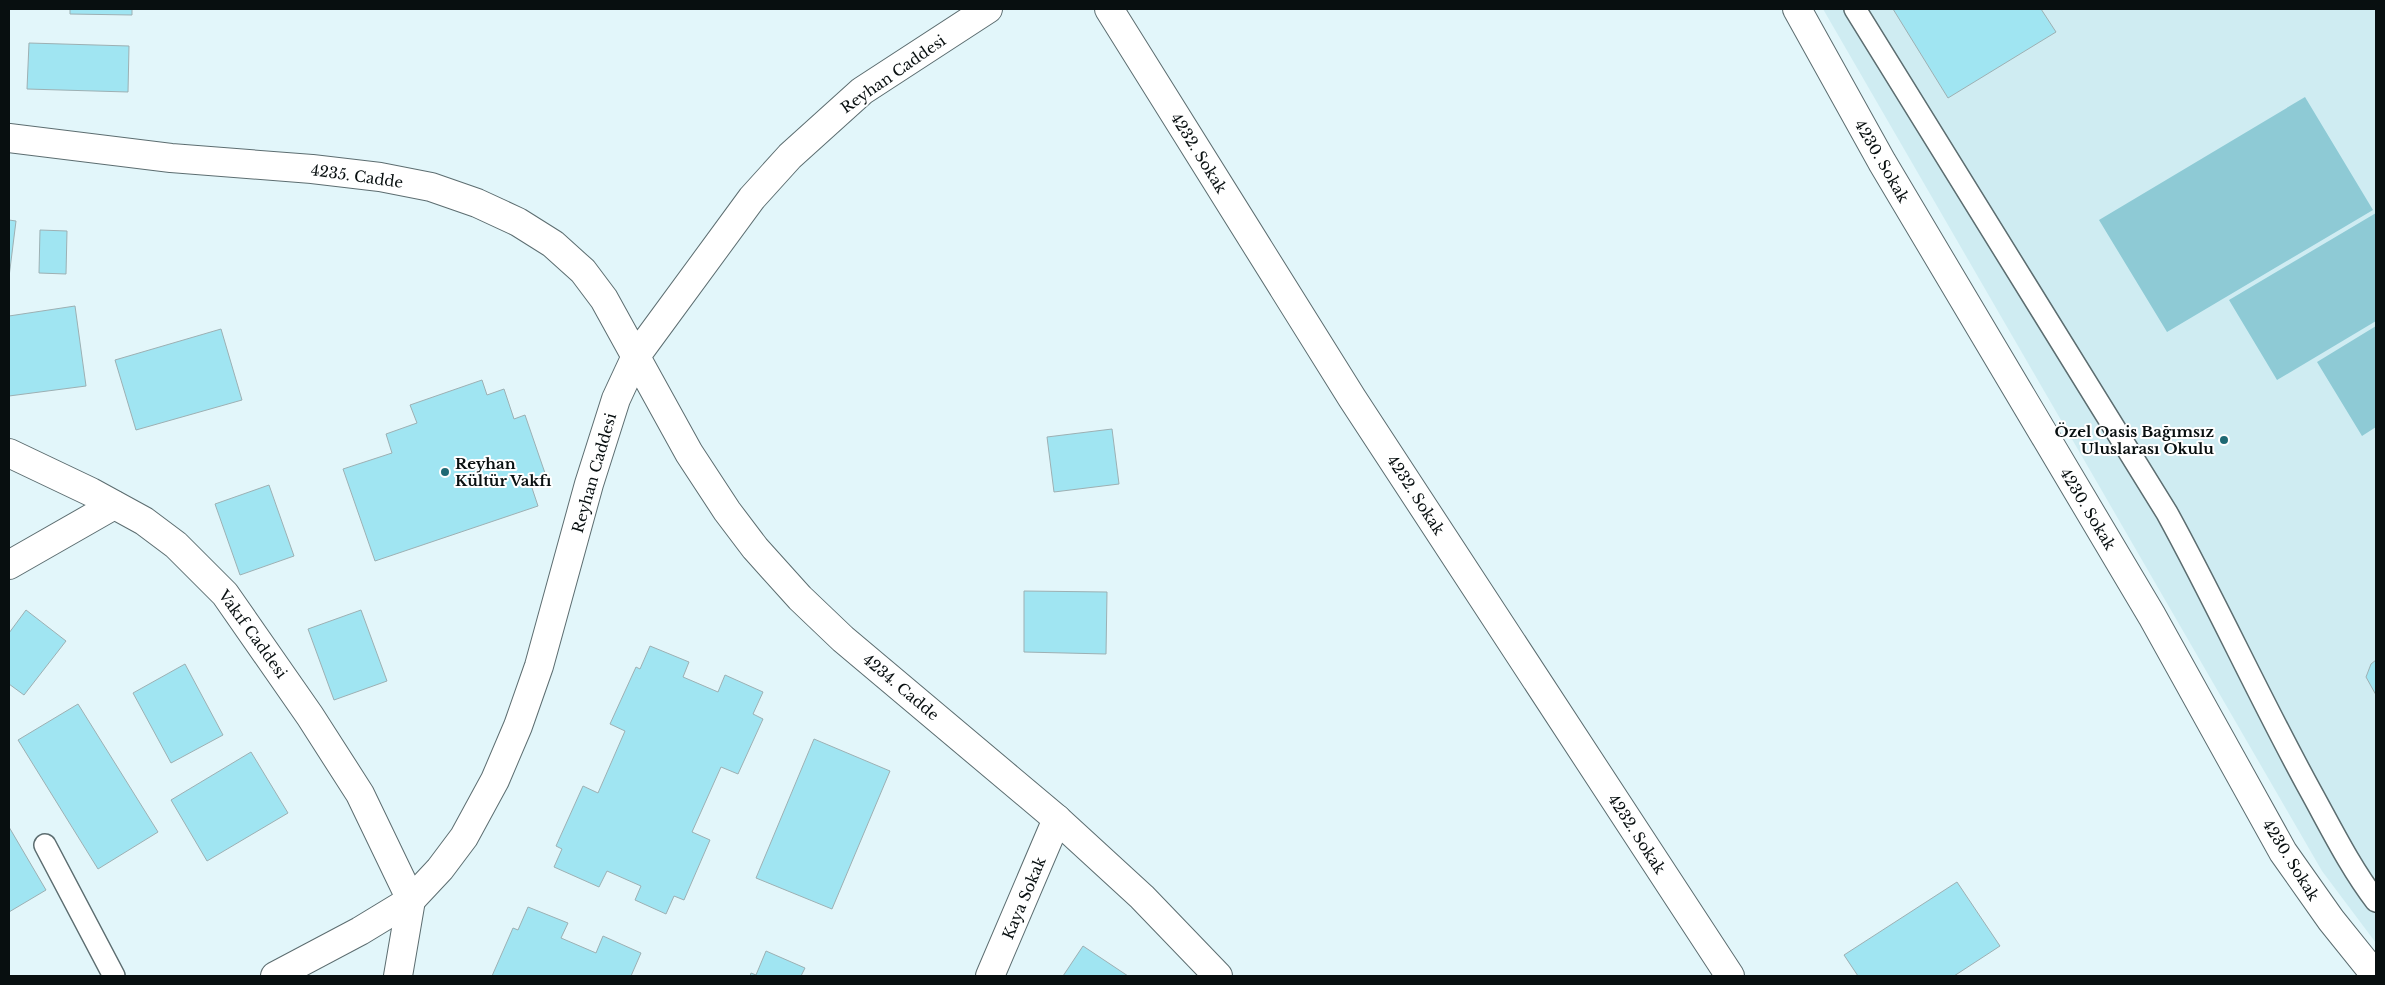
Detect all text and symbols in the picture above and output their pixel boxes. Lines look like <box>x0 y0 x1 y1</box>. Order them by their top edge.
street label: Reyhan Caddesi <box>837 31 949 117</box>
street label: 4232. Sokak <box>1167 109 1232 197</box>
street label: 4230. Sokak <box>1851 116 1914 206</box>
street label: 4235. Cadde <box>310 160 404 192</box>
street label: Reyhan Caddesi <box>568 411 620 535</box>
place label: Özel Oasis Bağımsız Uluslarası Okulu <box>2055 422 2214 458</box>
marker: Özel Oasis Bağımsız Uluslarası Okulu <box>2218 434 2230 446</box>
street label: 4232. Sokak <box>1383 452 1449 539</box>
place label: Reyhan Kültür Vakfı <box>455 454 552 490</box>
street label: 4230. Sokak <box>2056 465 2120 554</box>
marker: Reyhan Kültür Vakfı <box>439 466 451 478</box>
street label: Vakıf Caddesi <box>214 585 291 682</box>
street label: 4234. Cadde <box>859 650 943 724</box>
street label: 4232. Sokak <box>1604 791 1670 878</box>
street label: 4230. Sokak <box>2259 816 2324 905</box>
street label: Kaya Sokak <box>998 853 1050 942</box>

